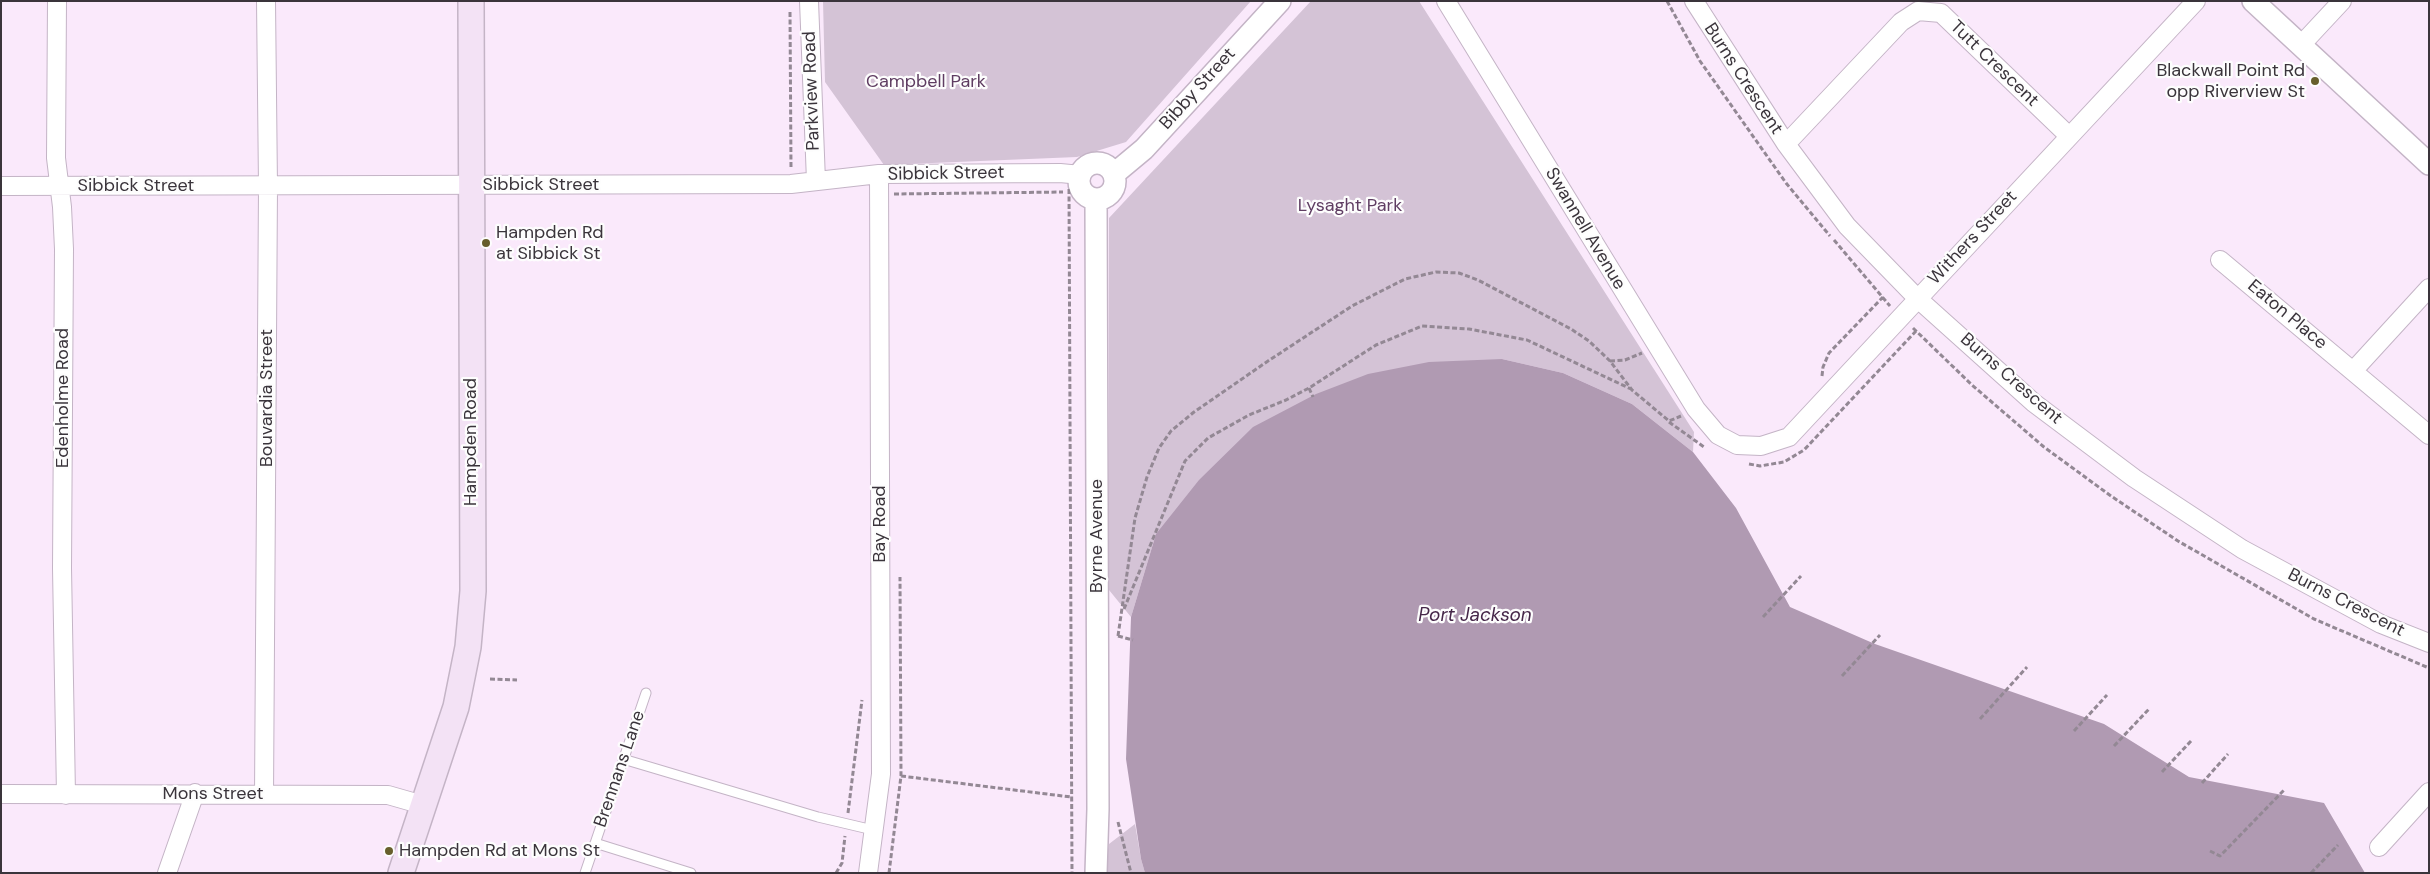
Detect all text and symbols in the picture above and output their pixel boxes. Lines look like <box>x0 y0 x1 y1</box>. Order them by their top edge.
street label: Tutt Crescent <box>1945 16 2043 112</box>
street label: Burns Crescent <box>1699 19 1787 139</box>
street label: Parkview Road <box>799 31 825 151</box>
street label: Bibby Street <box>1156 44 1240 134</box>
place label: Blackwall Point Rd opp Riverview St <box>2156 60 2305 102</box>
park label: Campbell Park <box>866 71 986 93</box>
marker: Blackwall Point Rd opp Riverview St <box>2309 75 2321 87</box>
street label: Sibbick Street <box>887 162 1005 186</box>
street label: Swannell Avenue <box>1540 164 1630 294</box>
street label: Sibbick Street <box>483 174 599 196</box>
street label: Sibbick Street <box>78 175 194 197</box>
street label: Withers Street <box>1924 186 2022 290</box>
park label: Lysaght Park <box>1298 195 1402 217</box>
place label: Hampden Rd at Sibbick St <box>496 222 603 264</box>
marker: Hampden Rd at Sibbick St <box>480 237 492 249</box>
street label: Eaton Place <box>2243 276 2331 354</box>
street label: Edenholme Road <box>52 328 74 468</box>
street label: Bouvardia Street <box>256 329 278 467</box>
street label: Burns Crescent <box>1955 329 2067 429</box>
street label: Hampden Road <box>460 378 482 506</box>
street label: Byrne Avenue <box>1086 479 1108 593</box>
street label: Bay Road <box>869 485 891 563</box>
street label: Burns Crescent <box>2284 564 2408 642</box>
water label: Port Jackson <box>1418 605 1532 627</box>
street label: Brennans Lane <box>590 708 650 830</box>
street label: Mons Street <box>163 783 263 805</box>
place label: Hampden Rd at Mons St <box>399 840 600 862</box>
marker: Hampden Rd at Mons St <box>383 845 395 857</box>

